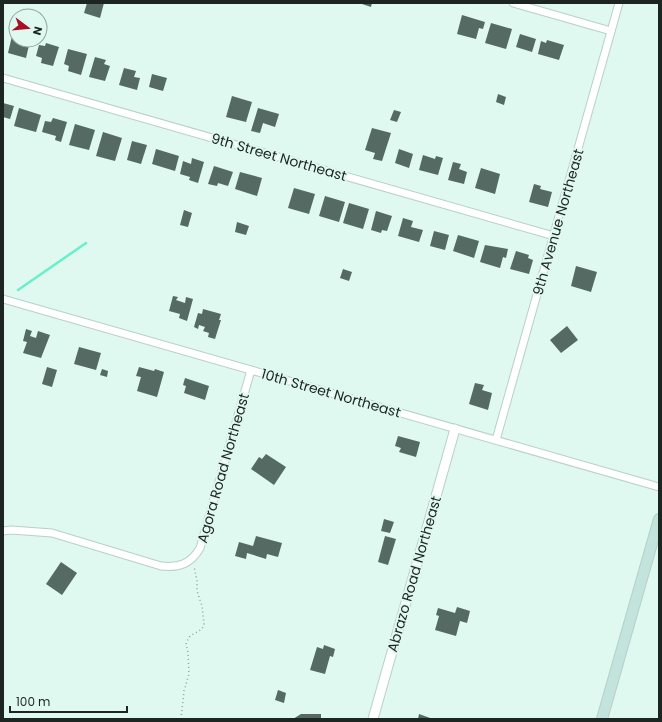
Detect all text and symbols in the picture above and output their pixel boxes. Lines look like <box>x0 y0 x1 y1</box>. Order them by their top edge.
north arrow <box>8 8 48 48</box>
text: N <box>29 25 46 37</box>
street label: 9th Street Northeast <box>209 128 349 186</box>
street label: 9th Avenue Northeast <box>527 146 589 298</box>
street label: 10th Street Northeast <box>259 363 403 423</box>
street label: Agora Road Northeast <box>192 391 254 545</box>
street label: Abrazo Road Northeast <box>382 494 446 654</box>
scale bar <box>10 688 127 714</box>
text: 100 m <box>16 693 50 710</box>

